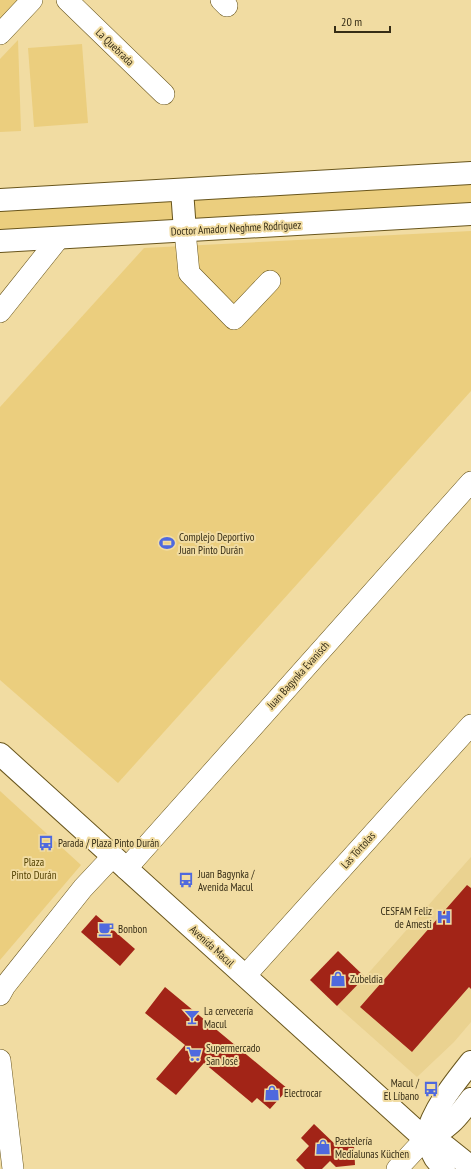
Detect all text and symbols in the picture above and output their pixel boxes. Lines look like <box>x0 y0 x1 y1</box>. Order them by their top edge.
scale bar <box>335 8 390 34</box>
text: 20 m <box>341 14 362 29</box>
street label: La Quebrada <box>93 25 137 69</box>
street label: Doctor Amador Neghme Rodríguez <box>170 218 302 238</box>
place label: Complejo Deportivo Juan Pinto Durán <box>178 530 255 557</box>
sports icon: Complejo Deportivo Juan Pinto Durán <box>158 534 176 552</box>
street label: Juan Bagynka Evanisch <box>263 638 332 713</box>
street label: Las Tórtolas <box>338 828 378 871</box>
bus stop icon: Parada / Plaza Pinto Durán <box>37 834 55 852</box>
place label: Parada / Plaza Pinto Durán <box>58 836 159 850</box>
park label: Plaza Pinto Durán <box>12 855 57 882</box>
place label: Juan Bagynka / Avenida Macul <box>197 867 255 894</box>
bus stop icon: Juan Bagynka / Avenida Macul <box>177 871 195 889</box>
place label: CESFAM Feliz de Amesti <box>380 904 432 931</box>
hospital icon: CESFAM Feliz de Amesti <box>435 908 453 926</box>
cafe icon: Bonbon <box>97 920 115 938</box>
place label: Bonbon <box>118 922 147 936</box>
street label: Avenida Macul <box>187 922 237 970</box>
shop icon: Zubeldia <box>329 970 347 988</box>
place label: Zubeldia <box>350 972 383 986</box>
place label: La cervecería Macul <box>204 1004 253 1031</box>
bar icon: La cervecería Macul <box>183 1008 201 1026</box>
place label: Supermercado San José <box>206 1041 261 1068</box>
supermarket icon: Supermercado San José <box>185 1045 203 1063</box>
place label: Macul / El Líbano <box>384 1076 420 1103</box>
bus stop icon: Macul / El Líbano <box>422 1080 440 1098</box>
shop icon: Electrocar <box>263 1084 281 1102</box>
place label: Electrocar <box>284 1086 322 1100</box>
place label: Pastelería Medialunas Küchen <box>335 1134 409 1161</box>
shop icon: Pastelería Medialunas Küchen <box>314 1138 332 1156</box>

